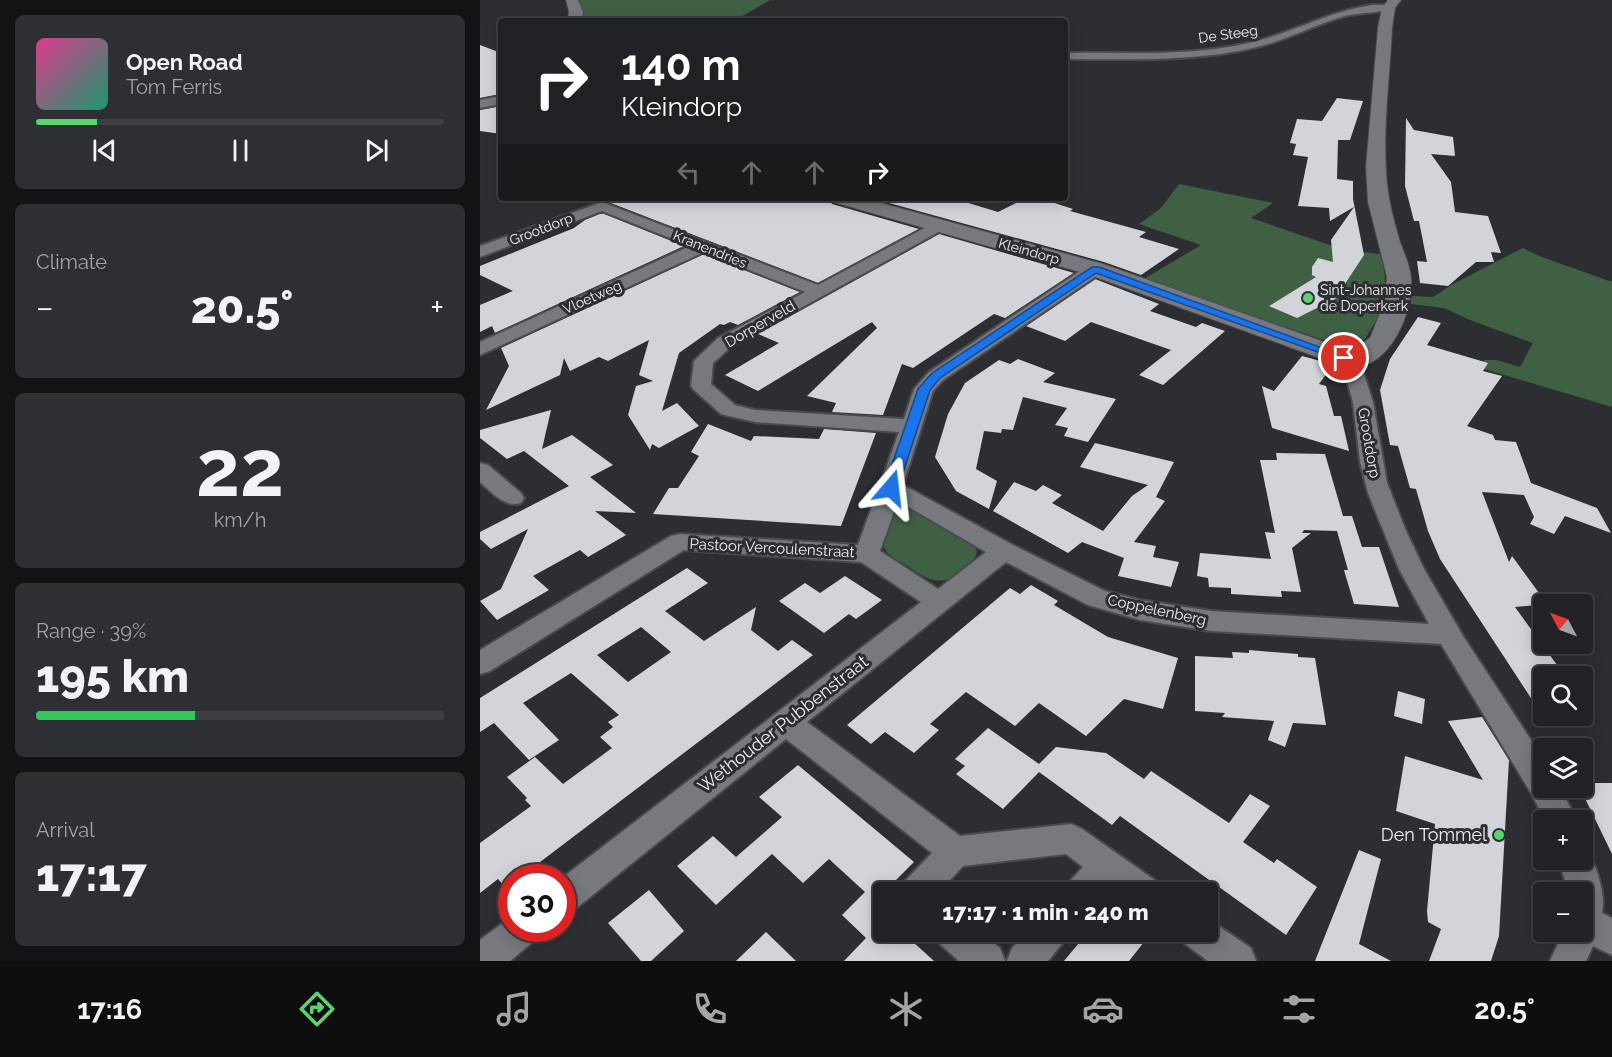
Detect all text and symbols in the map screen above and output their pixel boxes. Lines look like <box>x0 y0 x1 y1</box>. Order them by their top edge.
street label: De Steeg <box>1197 22 1259 46</box>
text: 140 m <box>621 41 741 90</box>
icon: right <box>522 42 600 120</box>
text: Open Road <box>126 49 243 75</box>
text: Tom Ferris <box>126 75 222 99</box>
text: Kleindorp <box>621 91 742 122</box>
icon: previous <box>88 134 121 167</box>
icon: pause <box>224 134 257 167</box>
icon: next <box>360 134 393 167</box>
icon: left <box>672 156 705 189</box>
icon: ahead <box>735 156 768 189</box>
icon: ahead <box>798 156 831 189</box>
icon: right <box>861 156 894 189</box>
street label: Grootdorp <box>507 209 575 248</box>
street label: Kranendries <box>671 227 749 271</box>
street label: Kleindorp <box>997 235 1062 267</box>
text: Climate <box>36 250 107 274</box>
street label: Vloetweg <box>560 277 624 317</box>
text: 20.5° <box>191 281 293 334</box>
place label: Sint-Johannes de Doperkerk <box>1320 282 1412 314</box>
text: − <box>36 288 54 327</box>
text: + <box>430 288 444 327</box>
marker: Sint-Johannes de Doperkerk <box>1301 291 1315 305</box>
street label: Dorperveld <box>722 297 798 351</box>
pin <box>1318 332 1369 383</box>
icon: arrive <box>1327 341 1360 374</box>
street label: Grootdorp <box>1354 406 1384 480</box>
text: 22 <box>196 423 284 514</box>
position arrow <box>859 456 923 520</box>
text: km/h <box>214 508 266 532</box>
street label: Pastoor Vercoulenstraat <box>689 535 855 561</box>
street label: Coppelenberg <box>1106 591 1208 629</box>
north arrow <box>1533 594 1593 654</box>
map controls <box>1533 594 1593 942</box>
text: Range · 39% <box>36 619 146 643</box>
text: 195 km <box>36 650 189 703</box>
street label: Wethouder Pubbenstraat <box>693 651 872 797</box>
button: search <box>1533 666 1593 726</box>
button: layers <box>1533 738 1593 798</box>
button: + <box>1533 810 1593 870</box>
text: Arrival <box>36 818 95 842</box>
place label: Den Tommel <box>1381 824 1487 845</box>
marker: Den Tommel <box>1492 828 1506 842</box>
text: 17:17 <box>36 849 147 902</box>
speed limit sign: 30 <box>498 864 576 942</box>
button: − <box>1533 882 1593 942</box>
text: 17:17 · 1 min · 240 m <box>942 899 1149 925</box>
icon: directions <box>296 988 338 1030</box>
icon: music <box>493 988 535 1030</box>
icon: phone <box>689 988 731 1030</box>
icon: climate <box>885 988 927 1030</box>
icon: car <box>1082 988 1124 1030</box>
icon: filters <box>1278 988 1320 1030</box>
text: 17:16 <box>77 994 142 1025</box>
text: 20.5° <box>1474 994 1535 1025</box>

